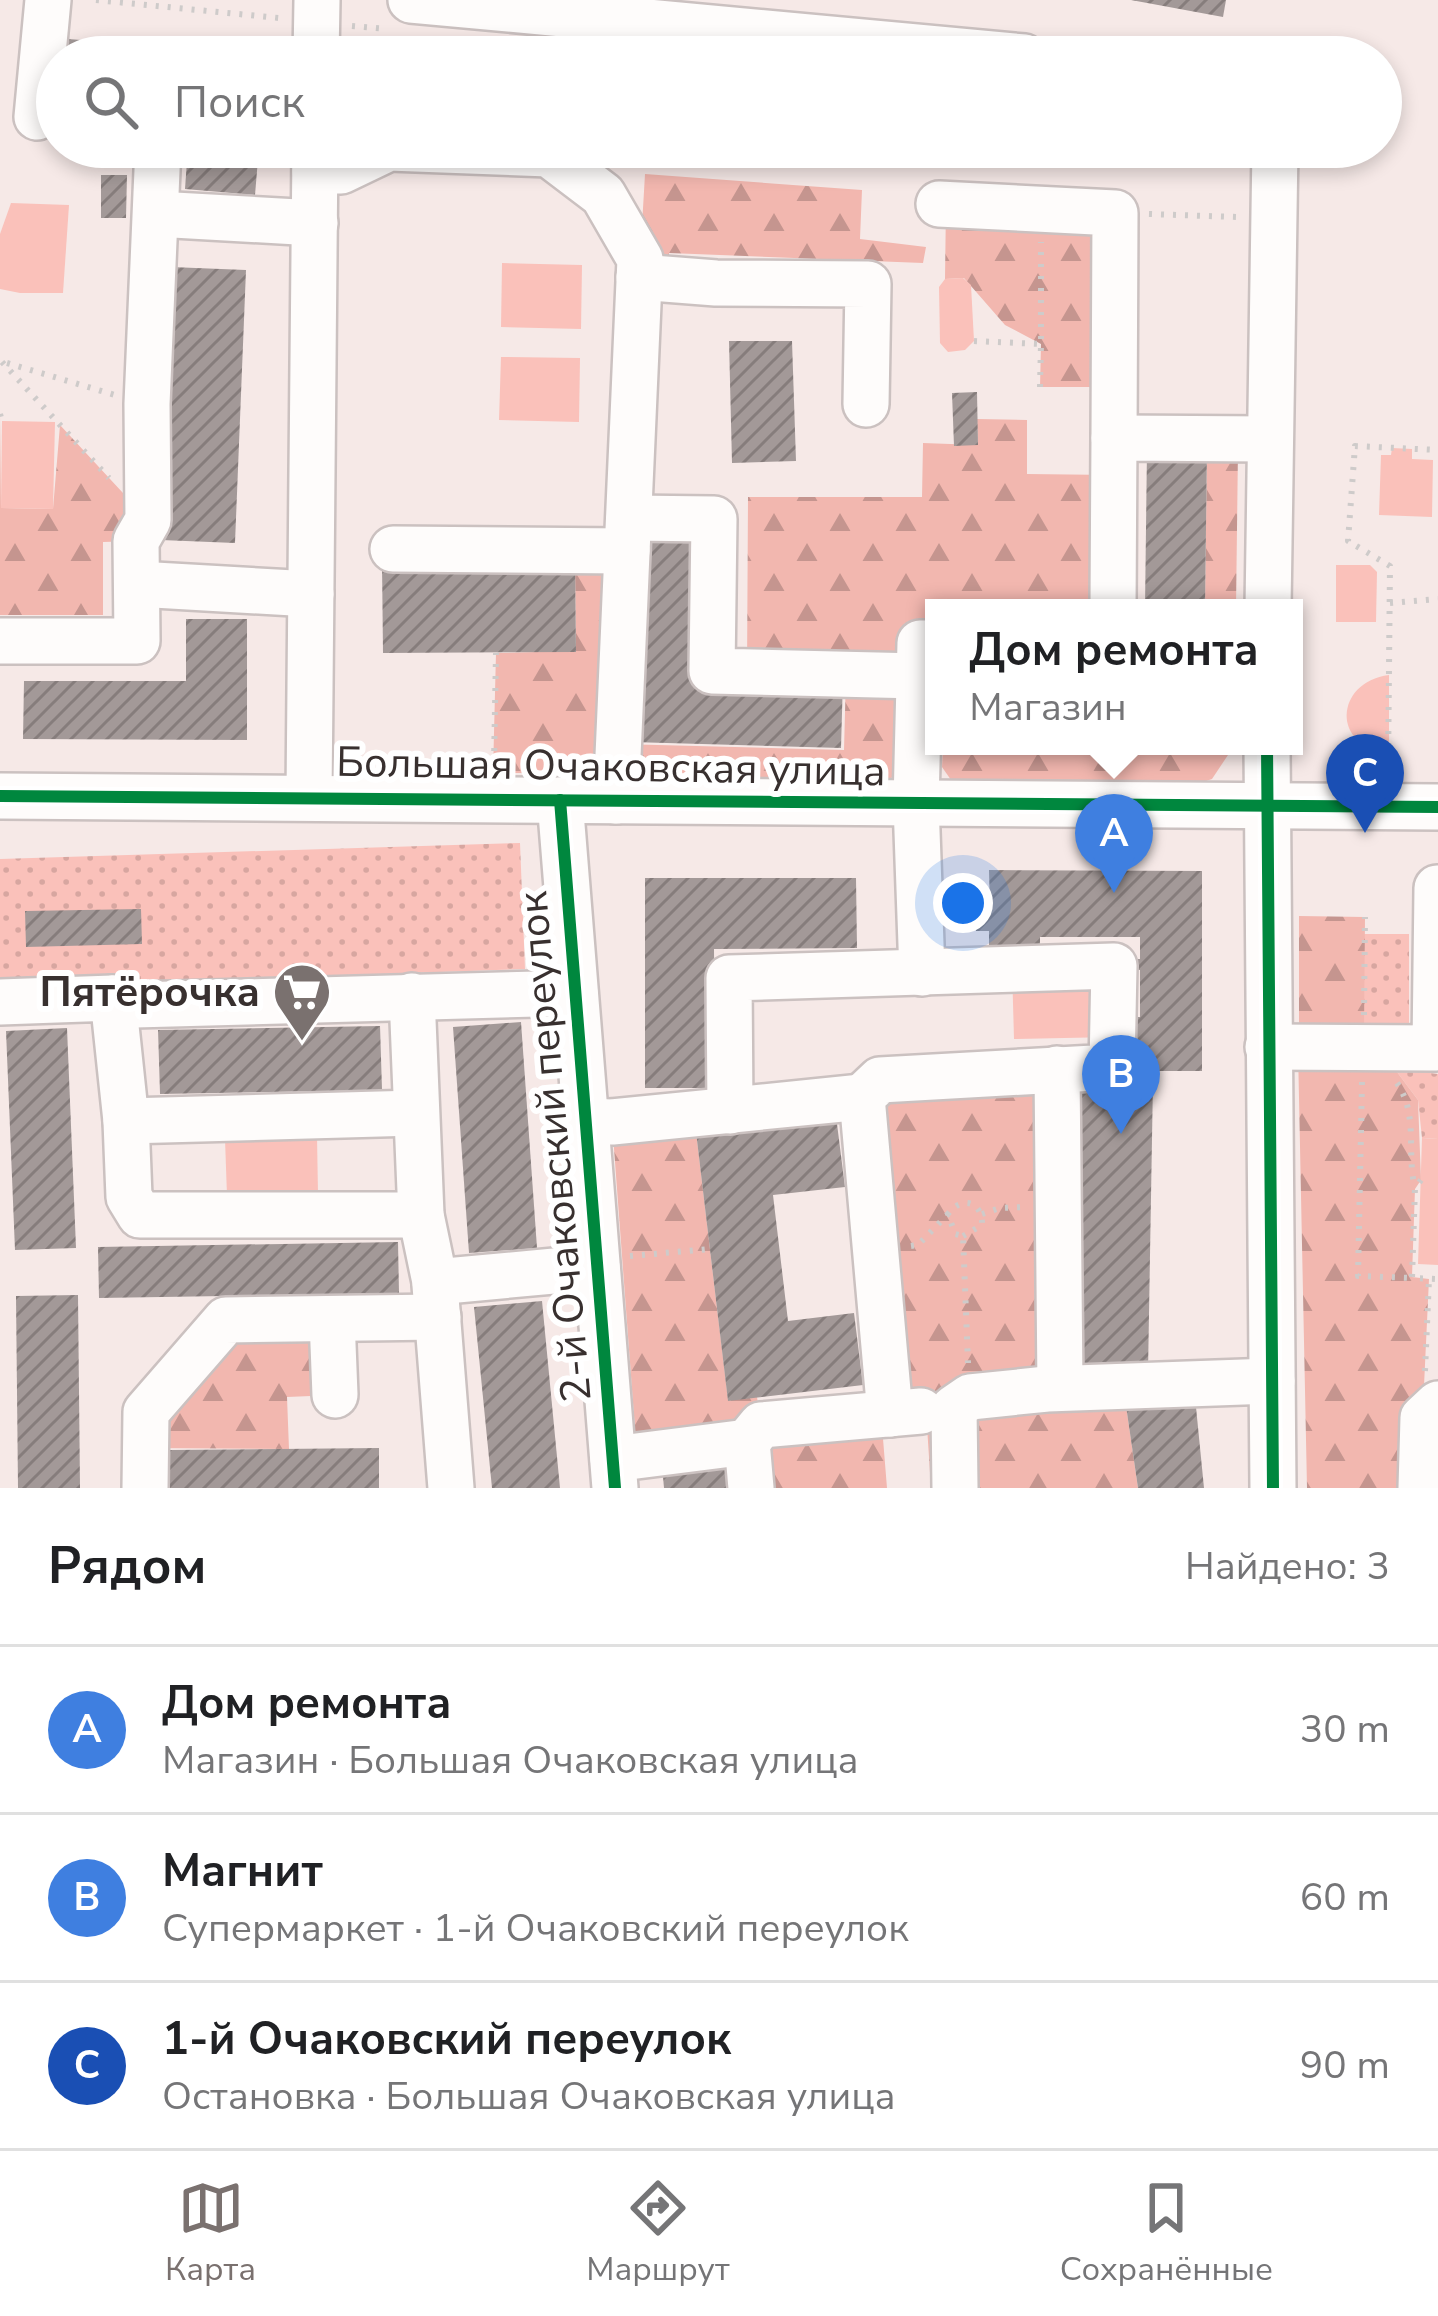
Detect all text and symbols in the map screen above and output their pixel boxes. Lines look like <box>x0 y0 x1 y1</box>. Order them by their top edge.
search box <box>36 36 1402 168</box>
icon: search <box>78 69 144 135</box>
text: Поиск <box>174 72 305 133</box>
popup <box>925 599 1303 755</box>
text: Дом ремонта <box>969 620 1259 681</box>
text: Магазин <box>969 681 1127 734</box>
street label: Большая Очаковская улица <box>336 734 886 800</box>
pin: C <box>1326 734 1404 833</box>
pin: A <box>1075 794 1153 893</box>
your location <box>933 873 993 933</box>
street label: 2-й Очаковский переулок <box>504 888 606 1405</box>
supermarket icon: Пятёрочка <box>271 961 333 1043</box>
place label: Пятёрочка <box>39 964 260 1021</box>
pin: B <box>1082 1035 1160 1134</box>
text: Рядом <box>48 1531 206 1601</box>
text: Найдено: 3 <box>1185 1540 1390 1593</box>
text: Дом ремонта <box>162 1673 451 1734</box>
text: A <box>72 1703 102 1756</box>
text: 30 m <box>1300 1703 1390 1756</box>
text: Магазин · Большая Очаковская улица <box>162 1734 859 1787</box>
text: Магнит <box>162 1841 323 1902</box>
text: B <box>74 1871 100 1924</box>
text: 60 m <box>1300 1871 1390 1924</box>
text: Супермаркет · 1-й Очаковский переулок <box>162 1902 909 1955</box>
text: 1-й Очаковский переулок <box>162 2009 731 2070</box>
text: C <box>74 2039 100 2092</box>
text: 90 m <box>1300 2039 1390 2092</box>
text: Остановка · Большая Очаковская улица <box>162 2070 896 2123</box>
tab: Карта <box>165 2175 256 2292</box>
tab: Маршрут <box>586 2175 730 2292</box>
tab: Сохранённые <box>1060 2175 1273 2292</box>

